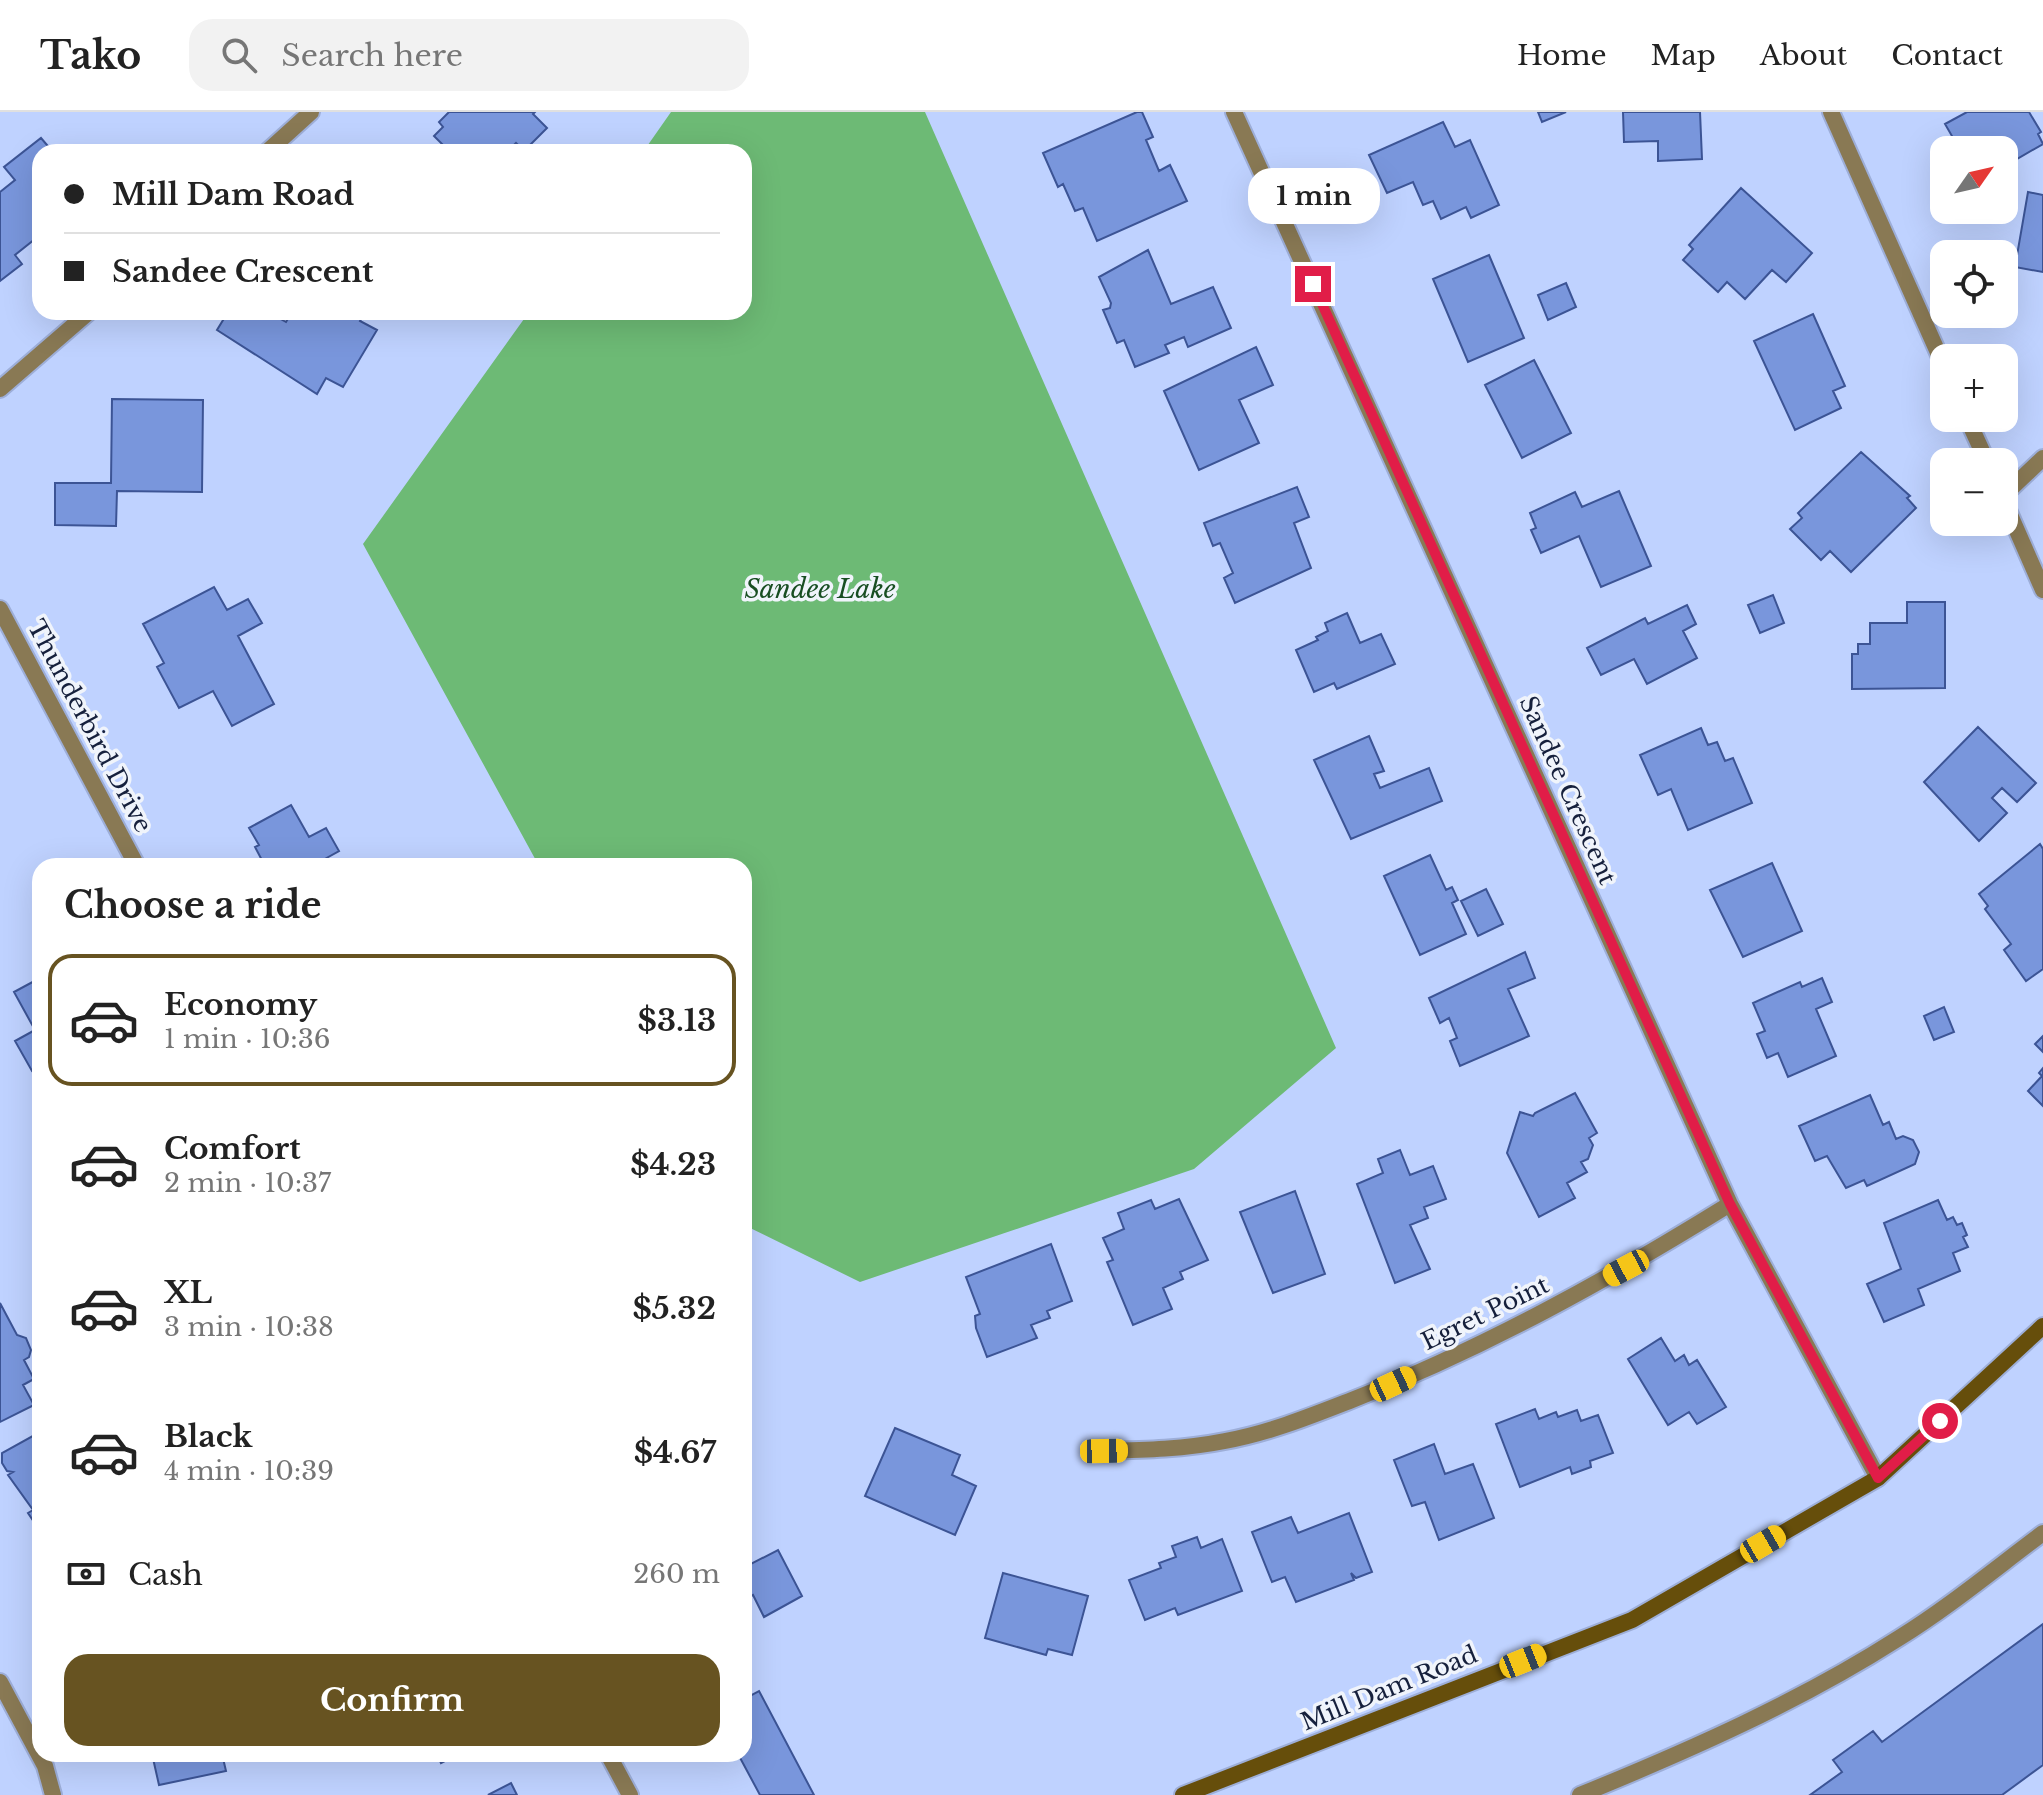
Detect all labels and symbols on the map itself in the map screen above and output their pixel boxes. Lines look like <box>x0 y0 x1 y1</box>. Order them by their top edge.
north arrow <box>1930 136 2018 224</box>
callout: 1 min <box>1247 168 1379 224</box>
route end <box>1295 266 1331 302</box>
water label: Sandee Lake <box>744 573 896 605</box>
street label: Thunderbird Drive <box>22 615 158 837</box>
street label: Sandee Crescent <box>1513 691 1623 889</box>
car <box>1599 1246 1653 1290</box>
street label: Egret Point <box>1417 1270 1553 1356</box>
car <box>1366 1363 1420 1405</box>
route start <box>1922 1403 1958 1439</box>
car <box>1080 1439 1128 1463</box>
car <box>1736 1522 1790 1566</box>
street label: Mill Dam Road <box>1297 1639 1481 1737</box>
car <box>1496 1641 1550 1681</box>

